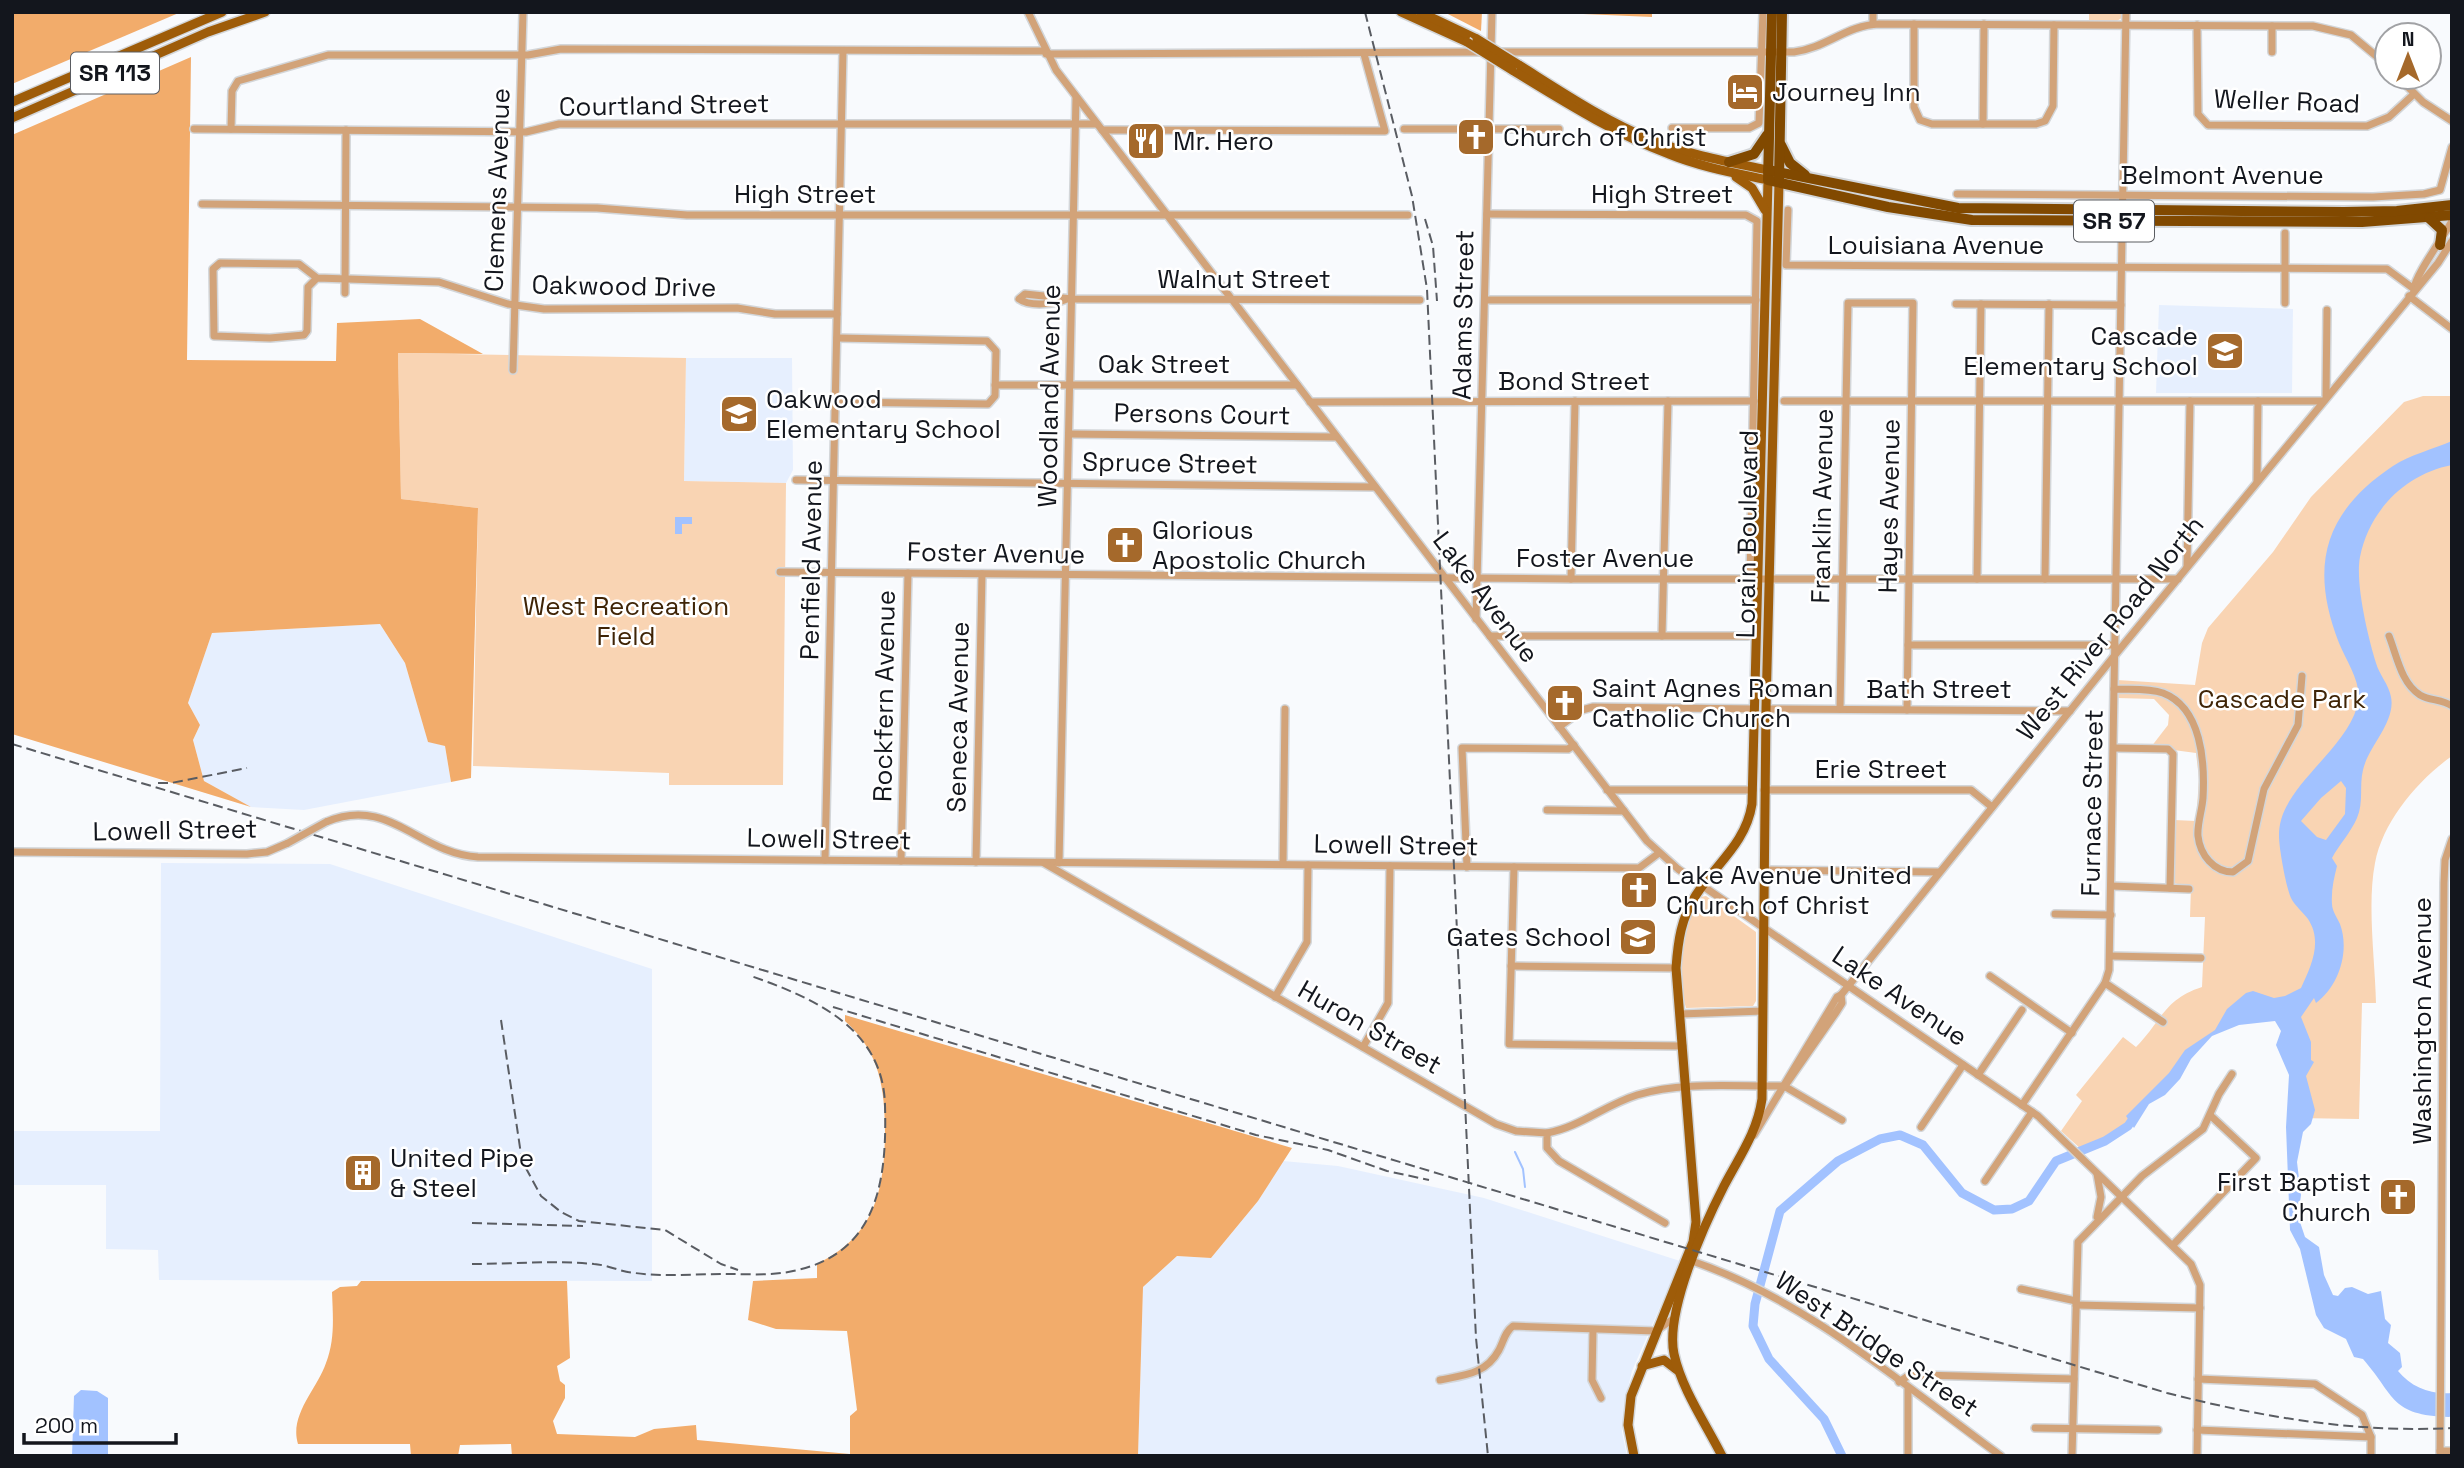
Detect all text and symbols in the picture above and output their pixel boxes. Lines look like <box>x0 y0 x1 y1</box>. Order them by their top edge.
north arrow <box>2373 21 2443 91</box>
text: N <box>2402 27 2414 52</box>
road number: SR 113 <box>71 52 159 94</box>
hotel icon: Journey Inn <box>1724 71 1766 113</box>
place label: Journey Inn <box>1772 75 1921 109</box>
street label: Weller Road <box>2213 81 2361 121</box>
street label: Courtland Street <box>558 86 770 124</box>
street label: Clemens Avenue <box>476 87 518 293</box>
church icon: Church of Christ <box>1455 116 1497 158</box>
restaurant icon: Mr. Hero <box>1125 120 1167 162</box>
place label: Church of Christ <box>1503 120 1707 154</box>
place label: Mr. Hero <box>1173 124 1274 158</box>
street label: Belmont Avenue <box>2120 158 2324 192</box>
street label: High Street <box>734 177 876 211</box>
street label: High Street <box>1591 177 1733 211</box>
road number: SR 57 <box>2074 201 2154 242</box>
street label: Louisiana Avenue <box>1828 228 2044 262</box>
street label: Adams Street <box>1445 230 1481 400</box>
street label: Walnut Street <box>1157 262 1331 296</box>
street label: Oakwood Drive <box>531 267 717 305</box>
street label: Woodland Avenue <box>1030 284 1068 508</box>
place label: Cascade Elementary School <box>1963 319 2198 383</box>
school or university icon: Cascade Elementary School <box>2204 330 2246 372</box>
street label: Oak Street <box>1098 347 1230 381</box>
street label: Bond Street <box>1498 364 1650 398</box>
place label: Oakwood Elementary School <box>766 382 1001 446</box>
school or university icon: Oakwood Elementary School <box>718 393 760 435</box>
street label: Persons Court <box>1113 395 1291 433</box>
street label: Franklin Avenue <box>1803 408 1841 604</box>
street label: Hayes Avenue <box>1870 418 1908 594</box>
street label: Lorain Boulevard <box>1728 429 1766 639</box>
street label: Spruce Street <box>1082 444 1258 482</box>
street label: Penfield Avenue <box>792 460 830 660</box>
street label: West River Road North <box>2009 509 2211 747</box>
place label: Glorious Apostolic Church <box>1152 513 1366 577</box>
church icon: Glorious Apostolic Church <box>1104 524 1146 566</box>
street label: Lake Avenue <box>1425 524 1547 670</box>
street label: Foster Avenue <box>907 534 1085 572</box>
street label: Foster Avenue <box>1516 541 1694 575</box>
park label: West Recreation Field <box>523 589 729 653</box>
street label: Rockfern Avenue <box>865 590 903 802</box>
street label: Seneca Avenue <box>939 621 977 813</box>
place label: Saint Agnes Roman Catholic Church <box>1592 671 1834 735</box>
street label: Bath Street <box>1866 672 2012 706</box>
church icon: Saint Agnes Roman Catholic Church <box>1544 682 1586 724</box>
park label: Cascade Park <box>2198 682 2366 716</box>
street label: Furnace Street <box>2073 709 2111 897</box>
street label: Erie Street <box>1815 752 1947 786</box>
street label: Lowell Street <box>92 812 258 848</box>
street label: Lowell Street <box>746 821 912 857</box>
street label: Lowell Street <box>1313 827 1479 863</box>
place label: Lake Avenue United Church of Christ <box>1666 858 1912 922</box>
church icon: Lake Avenue United Church of Christ <box>1618 869 1660 911</box>
street label: Washington Avenue <box>2405 897 2439 1145</box>
school or university icon: Gates School <box>1617 916 1659 958</box>
place label: Gates School <box>1447 920 1611 954</box>
street label: Lake Avenue <box>1826 938 1974 1054</box>
street label: Huron Street <box>1292 972 1448 1082</box>
place label: United Pipe & Steel <box>390 1141 534 1205</box>
building icon: United Pipe & Steel <box>342 1152 384 1194</box>
place label: First Baptist Church <box>2217 1165 2371 1229</box>
church icon: First Baptist Church <box>2377 1176 2419 1218</box>
street label: West Bridge Street <box>1769 1263 1985 1425</box>
scale bar <box>24 1402 177 1446</box>
text: 200 m <box>35 1412 98 1439</box>

